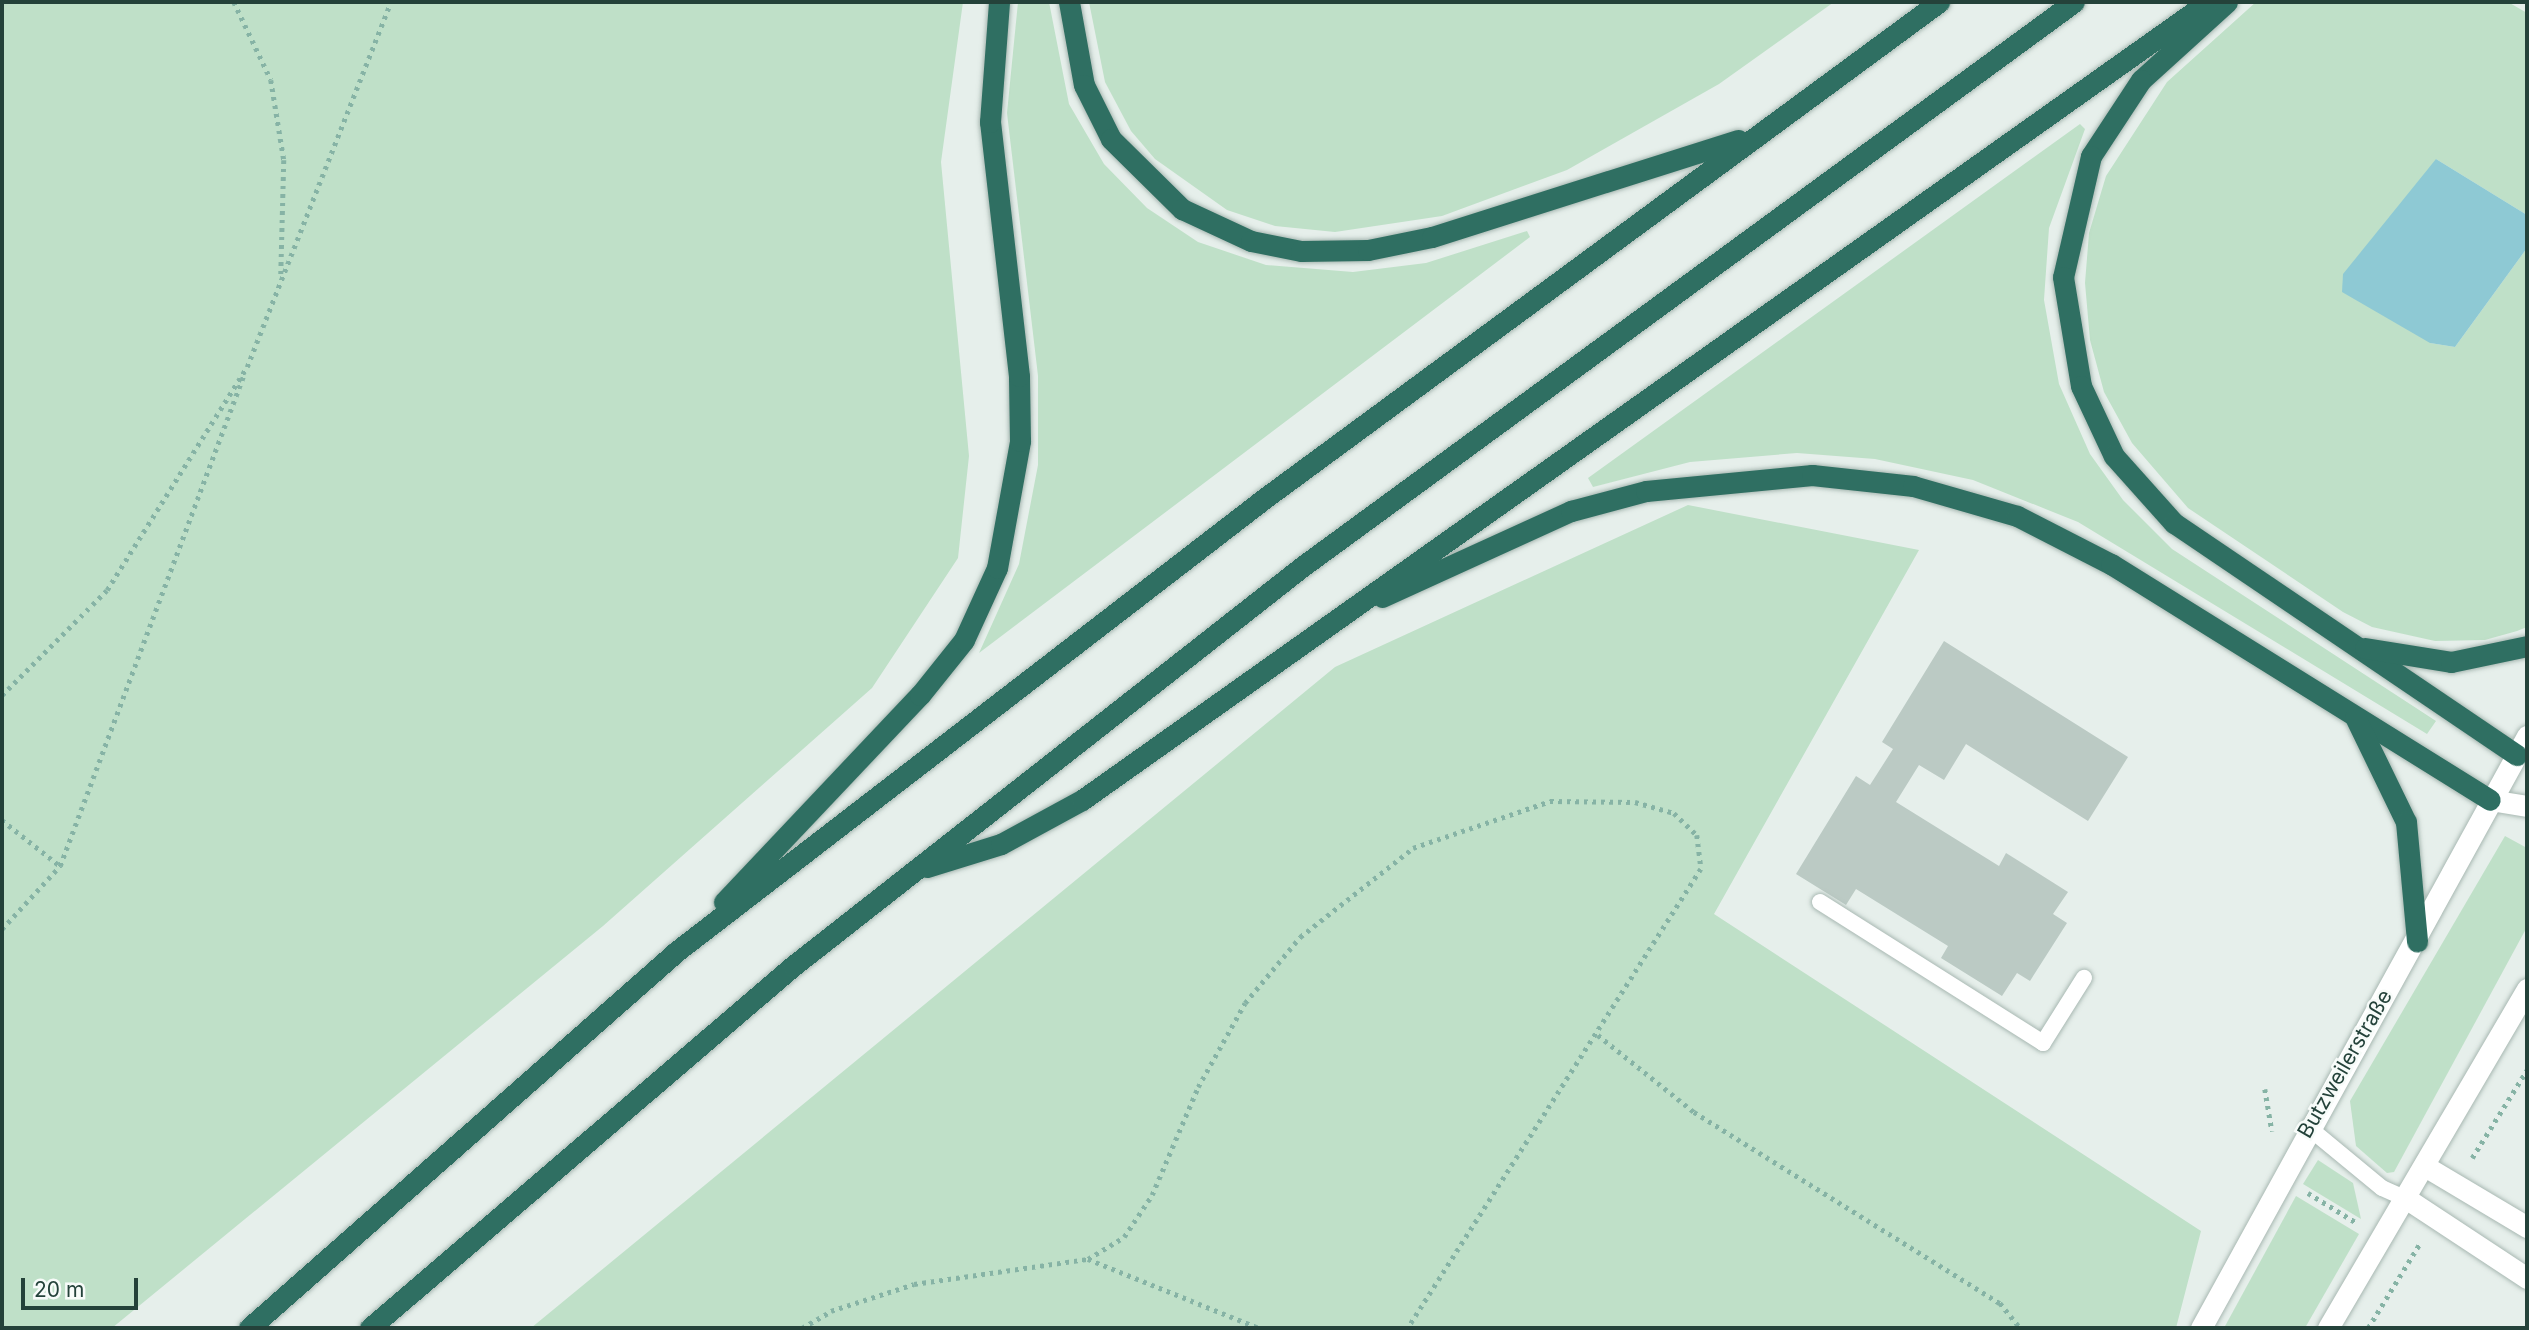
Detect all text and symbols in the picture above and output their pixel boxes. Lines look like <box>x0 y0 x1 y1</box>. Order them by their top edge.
street label: Butzweilerstraße <box>2292 985 2398 1143</box>
scale bar <box>24 1264 142 1308</box>
text: 20 m <box>34 1277 84 1302</box>

